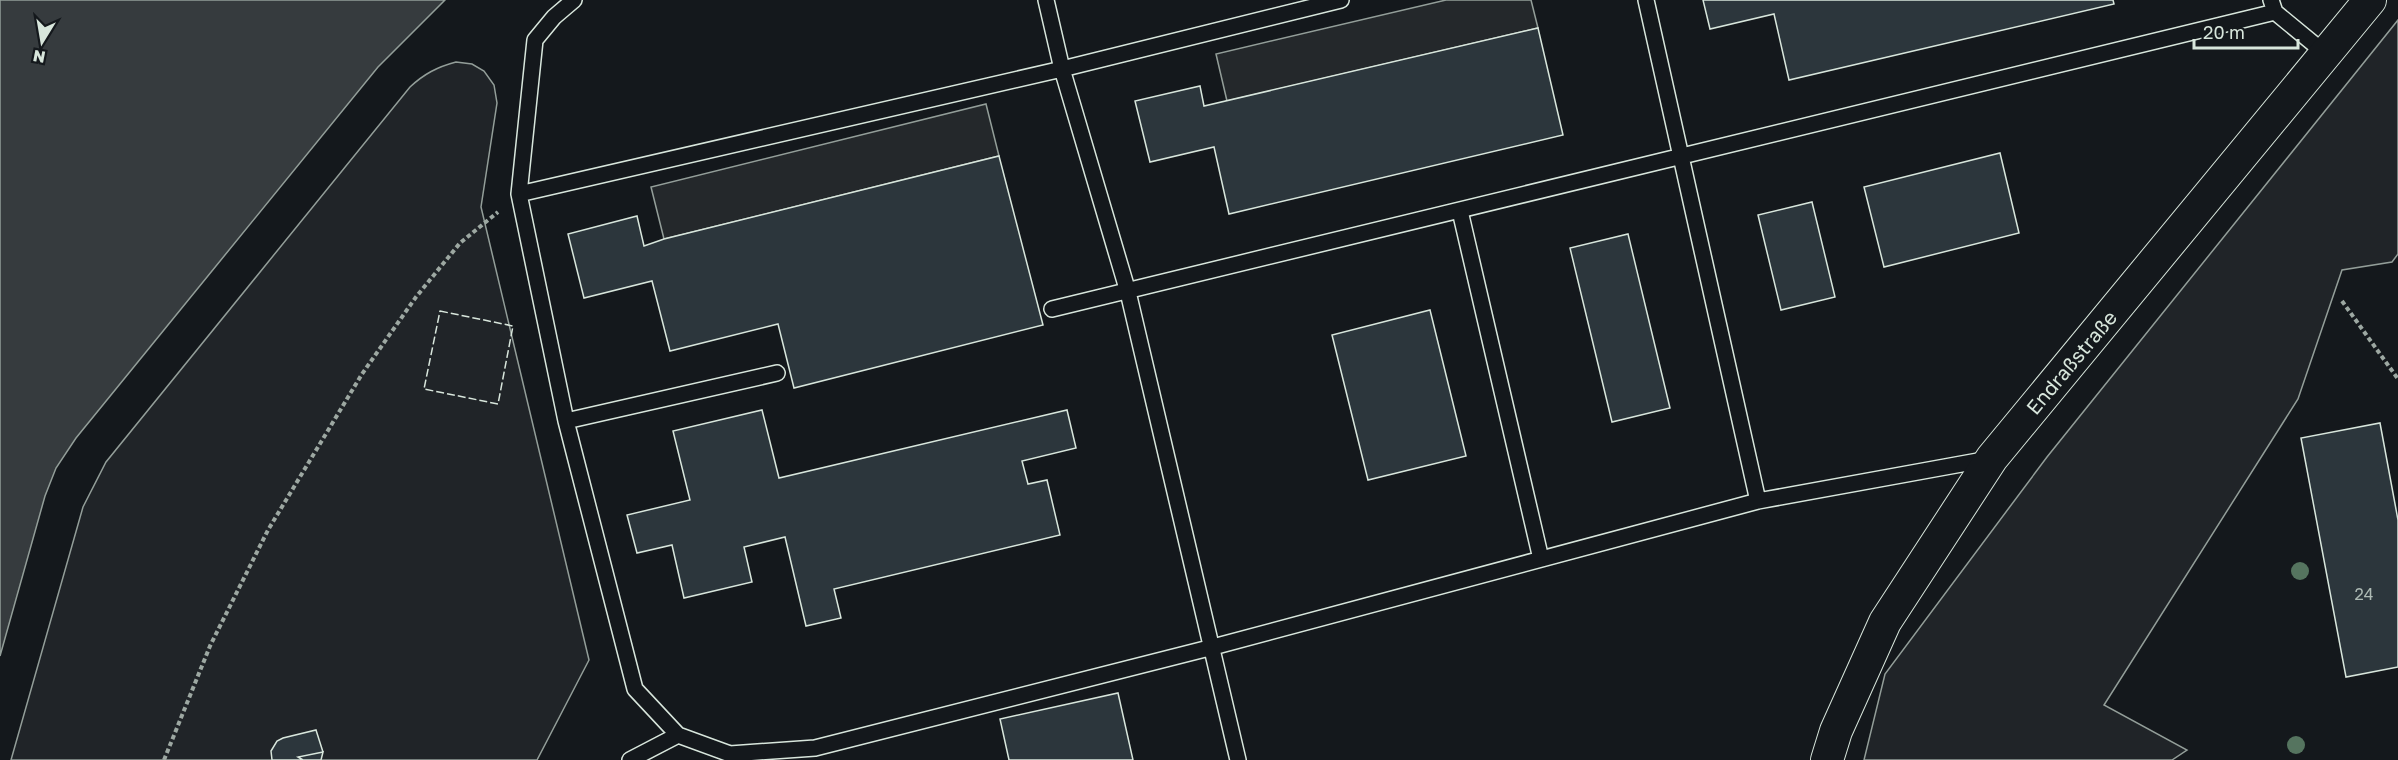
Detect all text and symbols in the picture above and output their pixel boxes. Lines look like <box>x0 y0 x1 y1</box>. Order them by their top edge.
north arrow <box>12 12 72 72</box>
scale bar <box>2194 12 2298 50</box>
text: 20 m <box>2203 21 2245 43</box>
text: N <box>31 46 47 68</box>
street label: Endraßstraße <box>2021 305 2121 419</box>
house number: 24 <box>2354 584 2374 604</box>

